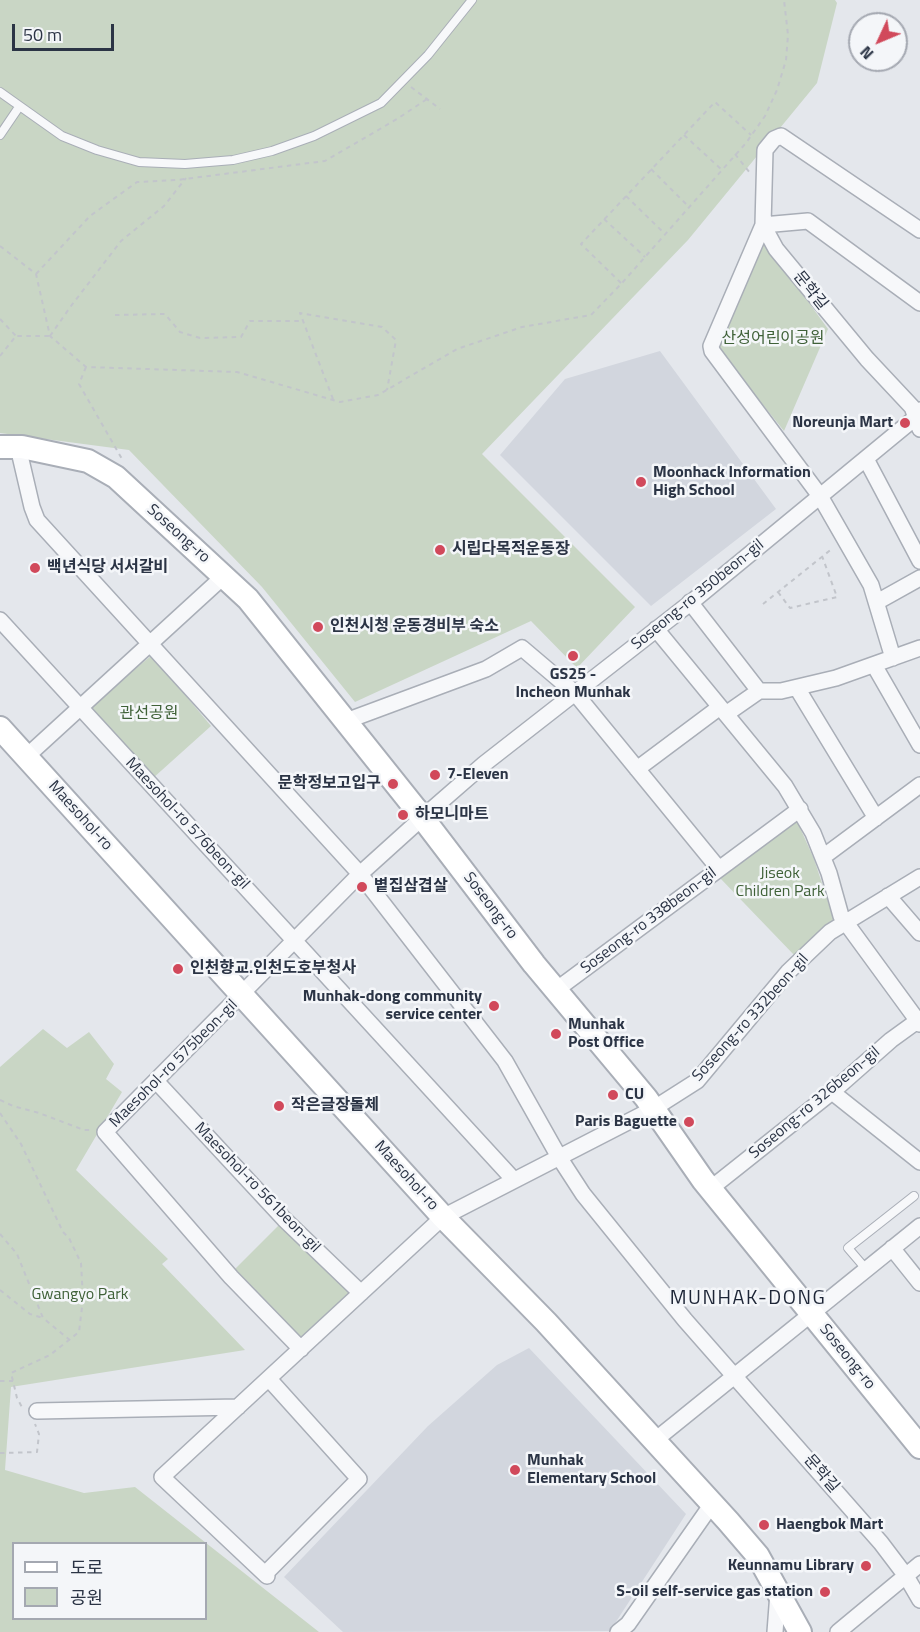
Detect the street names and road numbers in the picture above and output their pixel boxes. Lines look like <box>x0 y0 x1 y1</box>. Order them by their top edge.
street label: 문학길 <box>789 268 831 314</box>
street label: Soseong-ro <box>142 501 214 567</box>
street label: Soseong-ro 350beon-gil <box>628 536 768 654</box>
street label: Maesohol-ro 576beon-gil <box>121 754 253 894</box>
street label: Maesohol-ro <box>44 777 116 855</box>
street label: Soseong-ro 338beon-gil <box>577 864 721 978</box>
street label: Soseong-ro <box>459 869 521 943</box>
street label: Soseong-ro 332beon-gil <box>689 950 813 1086</box>
street label: Maesohol-ro 575beon-gil <box>106 996 242 1132</box>
street label: Soseong-ro 326beon-gil <box>746 1043 884 1163</box>
street label: Maesohol-ro 561beon-gil <box>190 1119 324 1257</box>
street label: Maesohol-ro <box>370 1137 442 1215</box>
street label: Soseong-ro <box>815 1320 879 1394</box>
street label: 문학길 <box>799 1451 843 1497</box>

